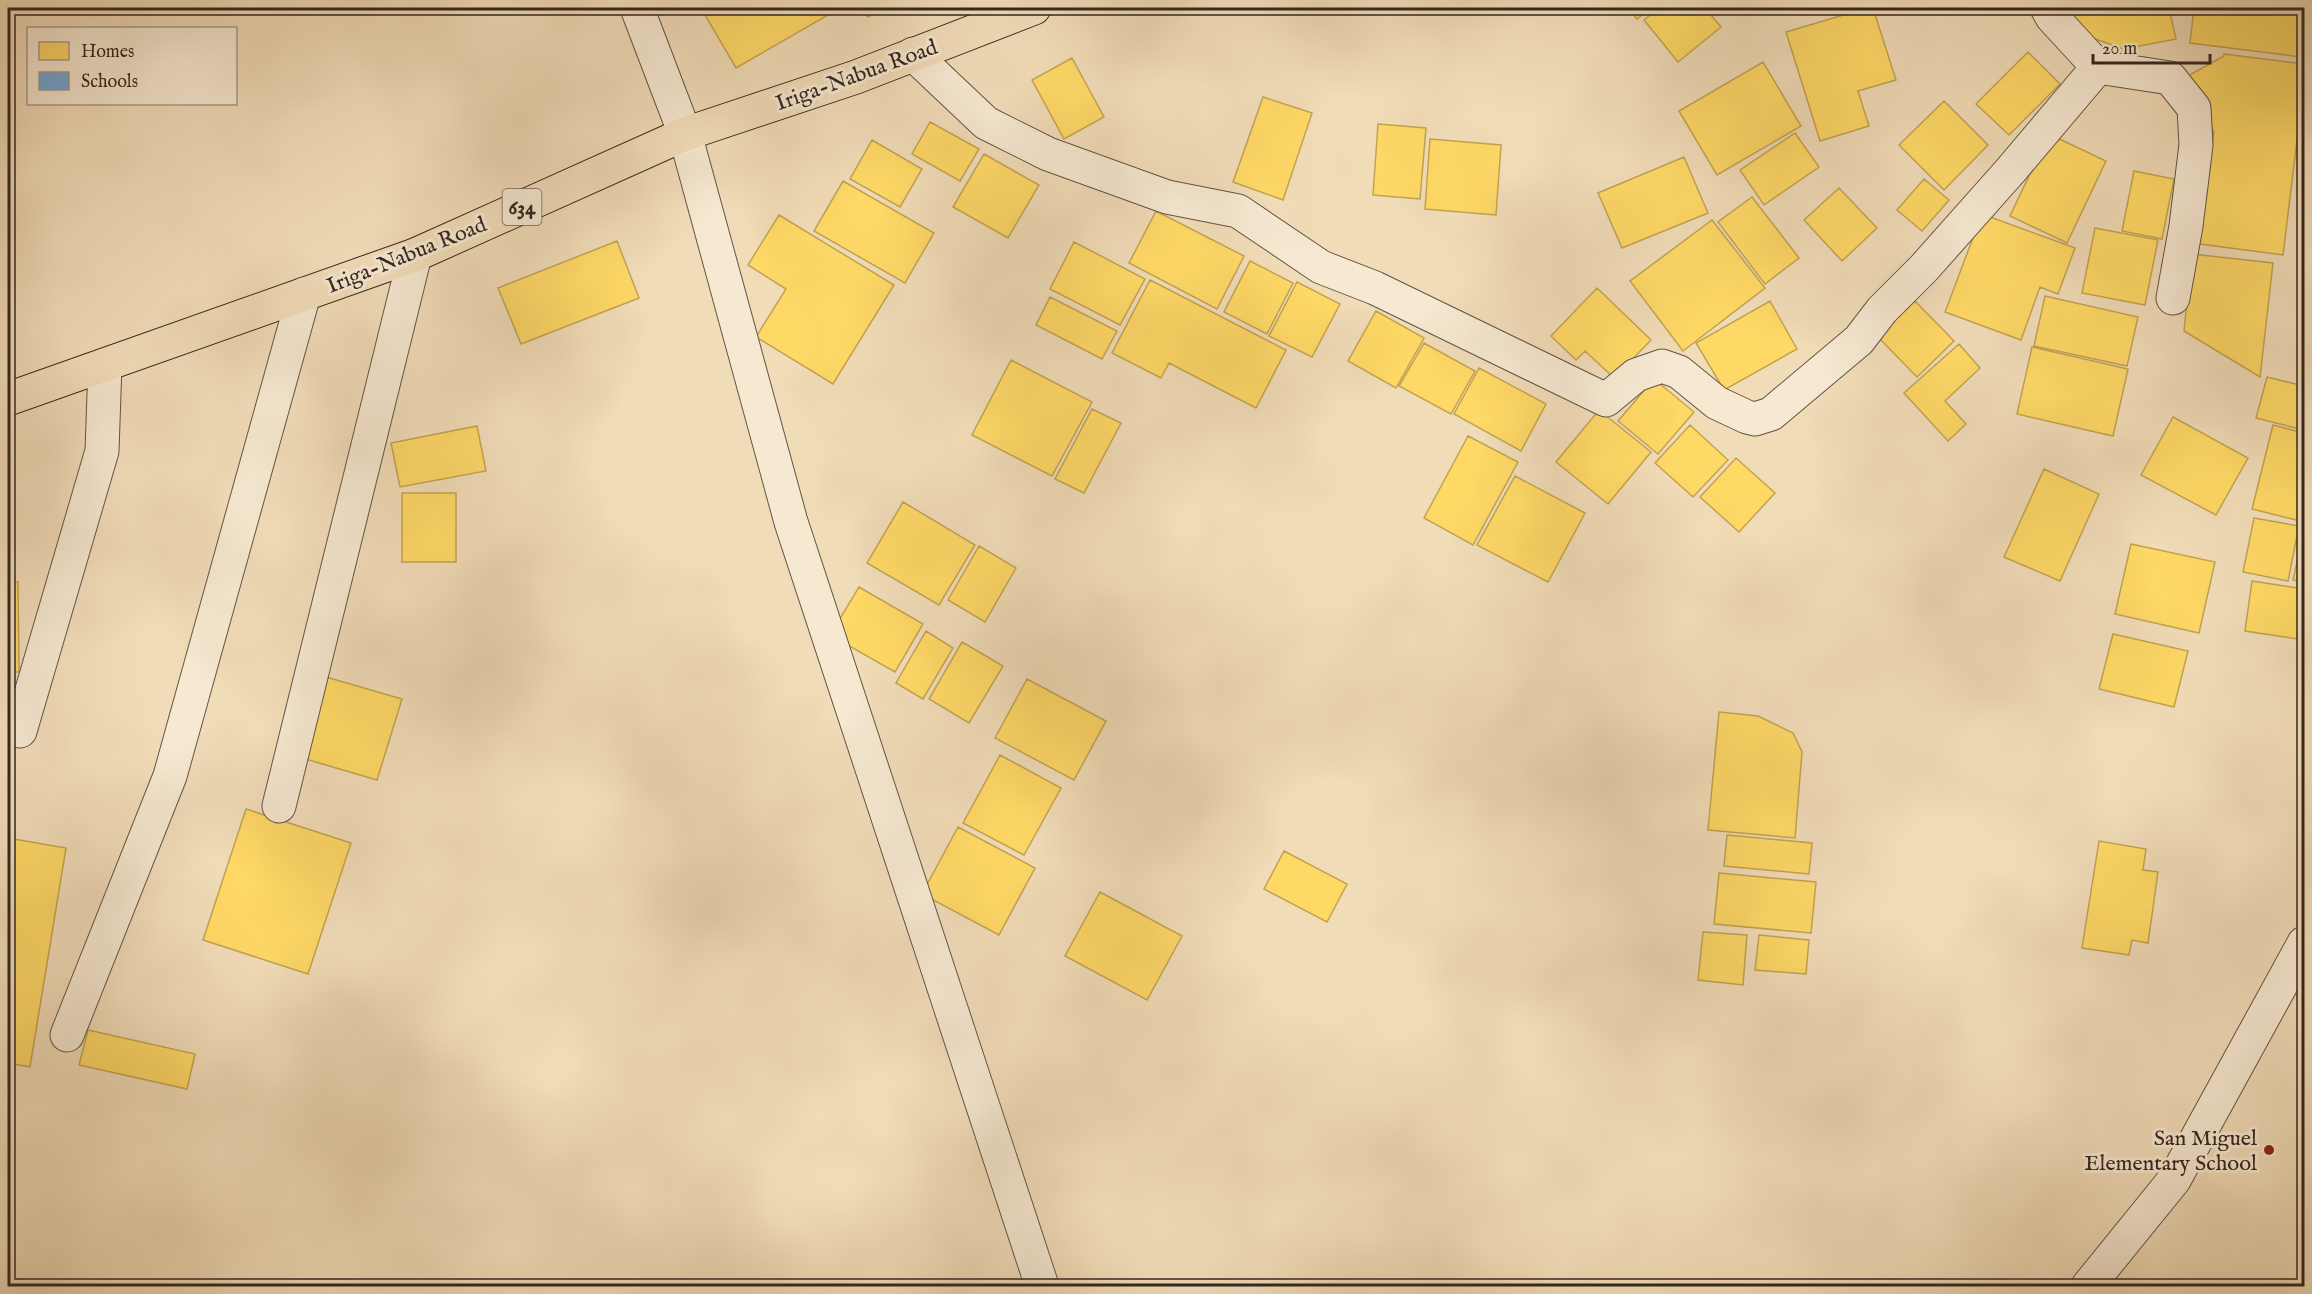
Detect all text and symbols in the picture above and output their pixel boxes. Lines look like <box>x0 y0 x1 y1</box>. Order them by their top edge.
legend <box>27 27 237 105</box>
scale bar <box>2093 27 2210 65</box>
street label: Iriga-Nabua Road <box>772 34 942 118</box>
text: 20 m <box>2102 38 2137 61</box>
text: Homes <box>81 41 134 64</box>
text: Schools <box>81 71 138 94</box>
road number: 634 <box>502 189 542 225</box>
street label: Iriga-Nabua Road <box>323 211 491 301</box>
place label: San Miguel Elementary School <box>2084 1125 2257 1178</box>
marker: San Miguel Elementary School <box>2262 1143 2276 1157</box>

